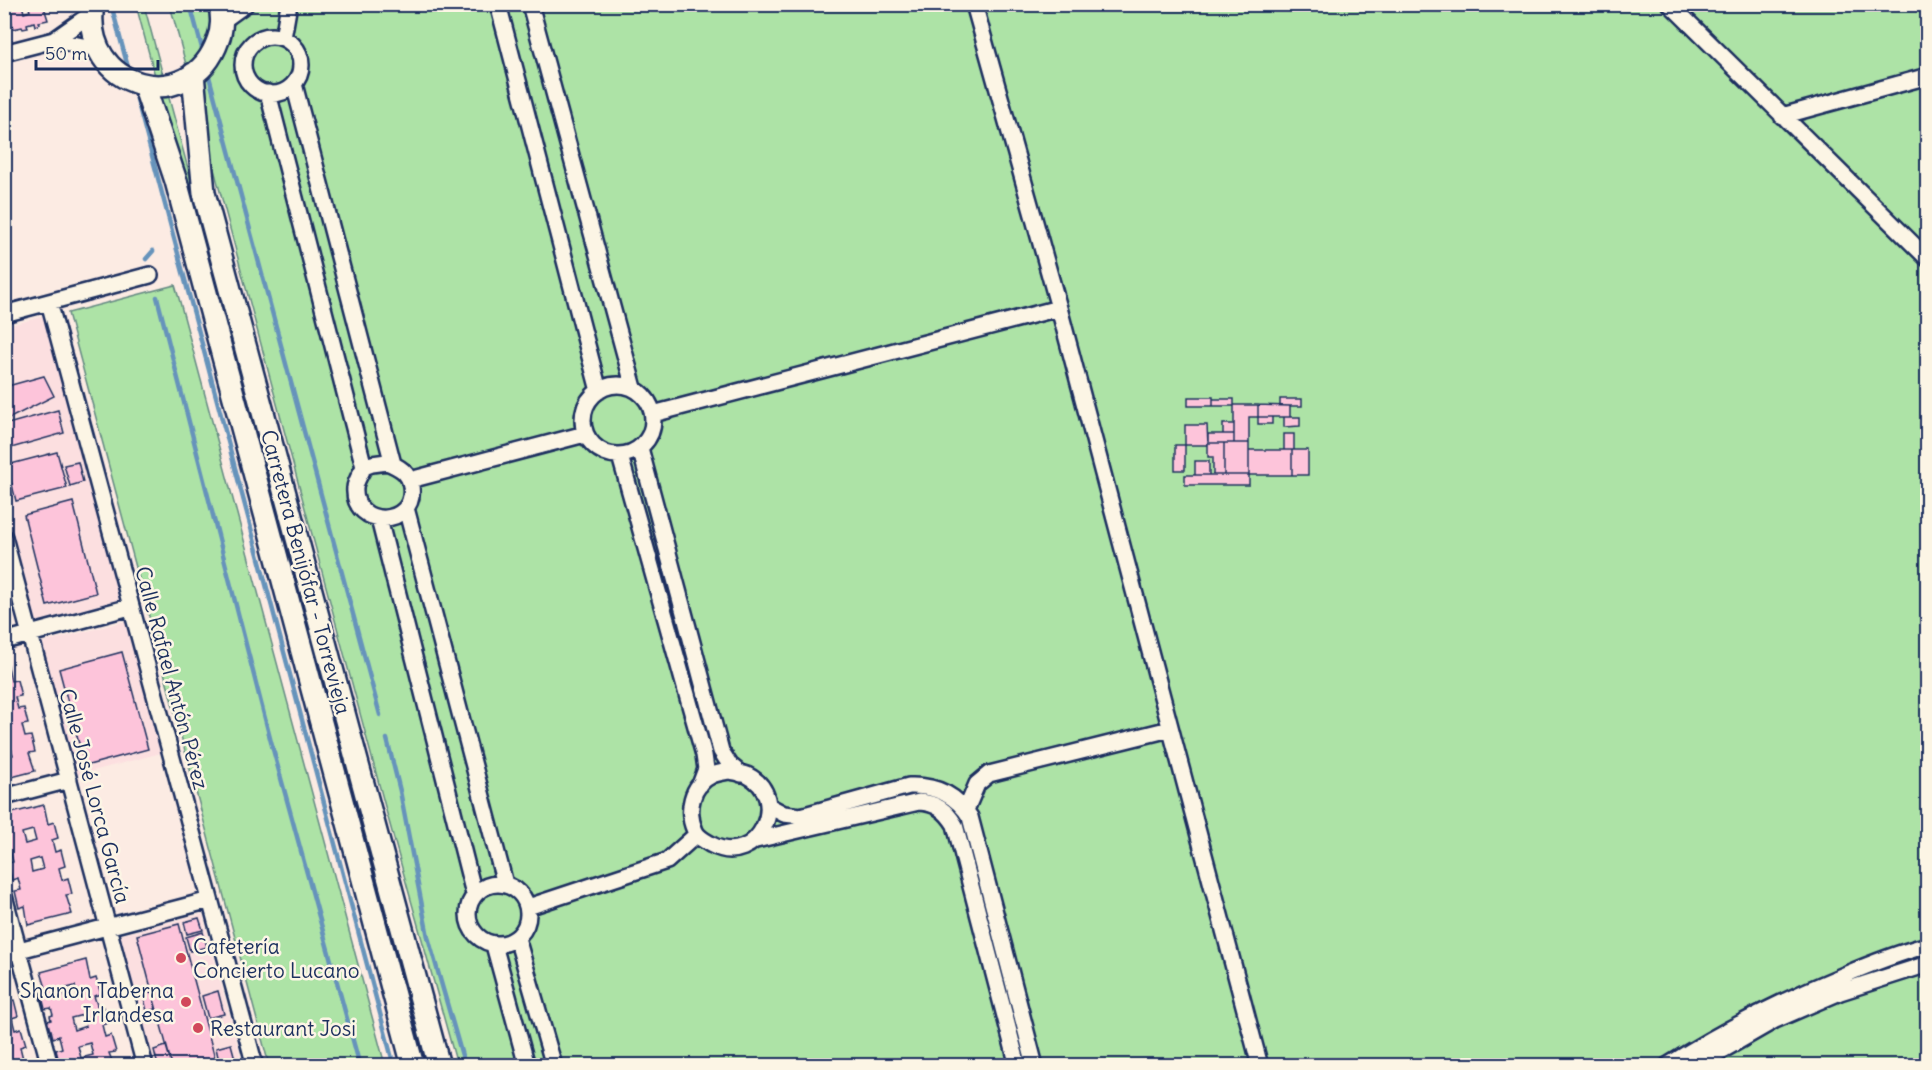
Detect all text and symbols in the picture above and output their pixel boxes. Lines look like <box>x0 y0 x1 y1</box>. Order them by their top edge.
scale bar <box>36 33 158 71</box>
text: 50 m <box>45 42 87 65</box>
street label: Carretera Benijófar - Torrevieja <box>255 427 357 717</box>
street label: Calle Rafael Antón Pérez <box>129 563 215 793</box>
street label: Calle José Lorca García <box>53 686 137 906</box>
place label: Cafetería Concierto Lucano <box>193 933 360 984</box>
marker: Cafetería Concierto Lucano <box>174 951 188 965</box>
place label: Shanon Taberna Irlandesa <box>20 977 174 1028</box>
marker: Shanon Taberna Irlandesa <box>179 995 193 1009</box>
place label: Restaurant Josi <box>210 1015 356 1042</box>
marker: Restaurant Josi <box>191 1021 205 1035</box>

